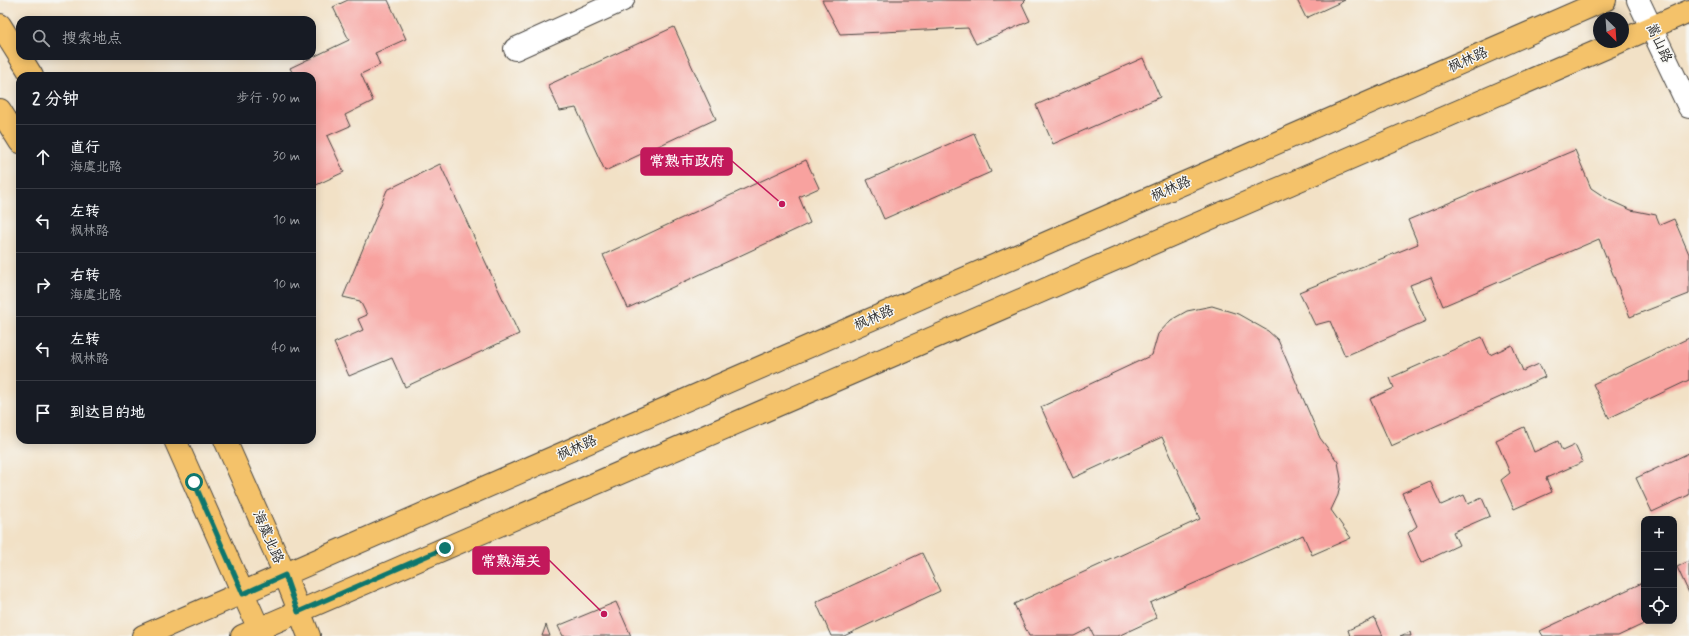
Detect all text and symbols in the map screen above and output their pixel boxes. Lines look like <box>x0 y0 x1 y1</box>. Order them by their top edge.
north arrow <box>1593 12 1629 48</box>
search box <box>16 16 316 60</box>
street label: 嵩山路 <box>1642 20 1676 66</box>
icon: search <box>30 27 52 49</box>
text: 搜索地点 <box>62 29 122 49</box>
street label: 枫林路 <box>1445 43 1491 77</box>
text: 2 分钟 <box>32 88 79 110</box>
text: 步行 · 90 m <box>236 90 300 107</box>
text: 直行 <box>70 138 100 158</box>
icon: ahead <box>32 146 54 168</box>
text: 30 m <box>273 148 300 165</box>
callout: 常熟市政府 <box>641 148 732 175</box>
text: 常熟市政府 <box>649 152 725 172</box>
text: 海虞北路 <box>70 159 122 176</box>
street label: 枫林路 <box>1148 172 1194 206</box>
text: 左转 <box>70 202 100 222</box>
icon: left <box>32 210 54 232</box>
text: 10 m <box>273 212 300 229</box>
text: 枫林路 <box>70 223 109 240</box>
text: 右转 <box>70 266 100 286</box>
icon: right <box>32 274 54 296</box>
text: 10 m <box>273 276 300 293</box>
text: 海虞北路 <box>70 287 122 304</box>
street label: 枫林路 <box>851 301 897 335</box>
text: 左转 <box>70 330 100 350</box>
icon: left <box>32 338 54 360</box>
text: 40 m <box>271 340 300 357</box>
text: 枫林路 <box>70 351 109 368</box>
icon: arrive <box>32 402 54 424</box>
text: 到达目的地 <box>70 403 145 423</box>
street label: 枫林路 <box>554 431 600 465</box>
route start <box>185 473 203 491</box>
street label: 海虞北路 <box>248 508 288 566</box>
map controls <box>1641 516 1677 624</box>
button: + <box>1641 516 1677 552</box>
route end <box>436 539 454 557</box>
callout: 常熟海关 <box>473 547 549 574</box>
text: 常熟海关 <box>481 552 541 572</box>
button: − <box>1641 552 1677 588</box>
button: locate <box>1641 588 1677 624</box>

